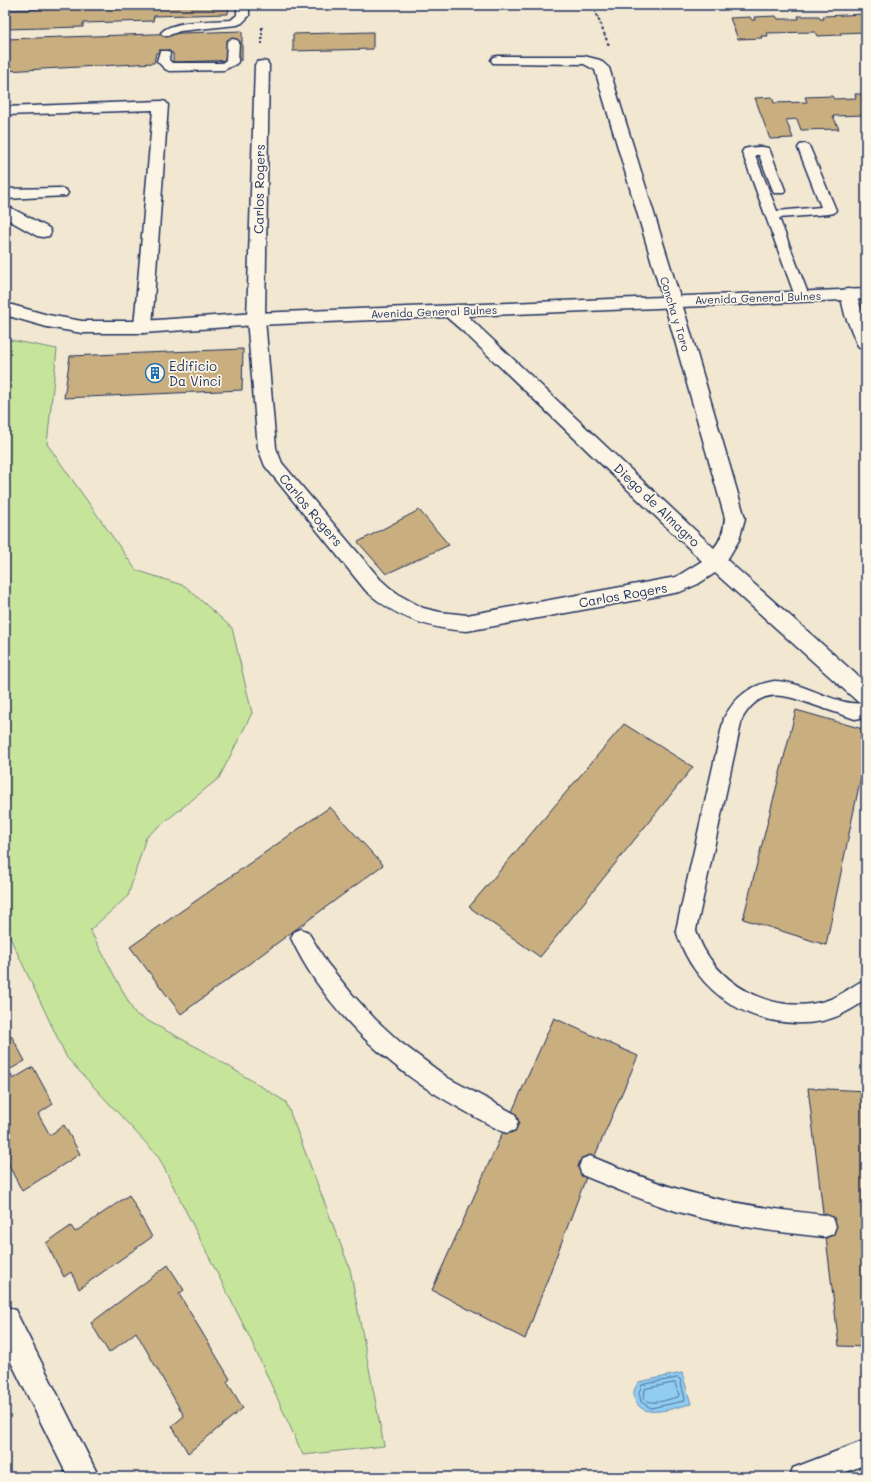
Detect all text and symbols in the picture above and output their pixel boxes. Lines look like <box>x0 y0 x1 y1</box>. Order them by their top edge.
street label: Carlos Rogers <box>249 144 268 234</box>
street label: Concha y Toro <box>657 275 694 354</box>
street label: Avenida General Bulnes <box>695 288 821 307</box>
street label: Avenida General Bulnes <box>371 302 497 321</box>
place label: Edificio Da Vinci <box>169 357 221 389</box>
building icon: Edificio Da Vinci <box>144 362 166 384</box>
street label: Diego de Almagro <box>611 459 704 550</box>
street label: Carlos Rogers <box>276 470 347 550</box>
street label: Carlos Rogers <box>577 578 669 611</box>

